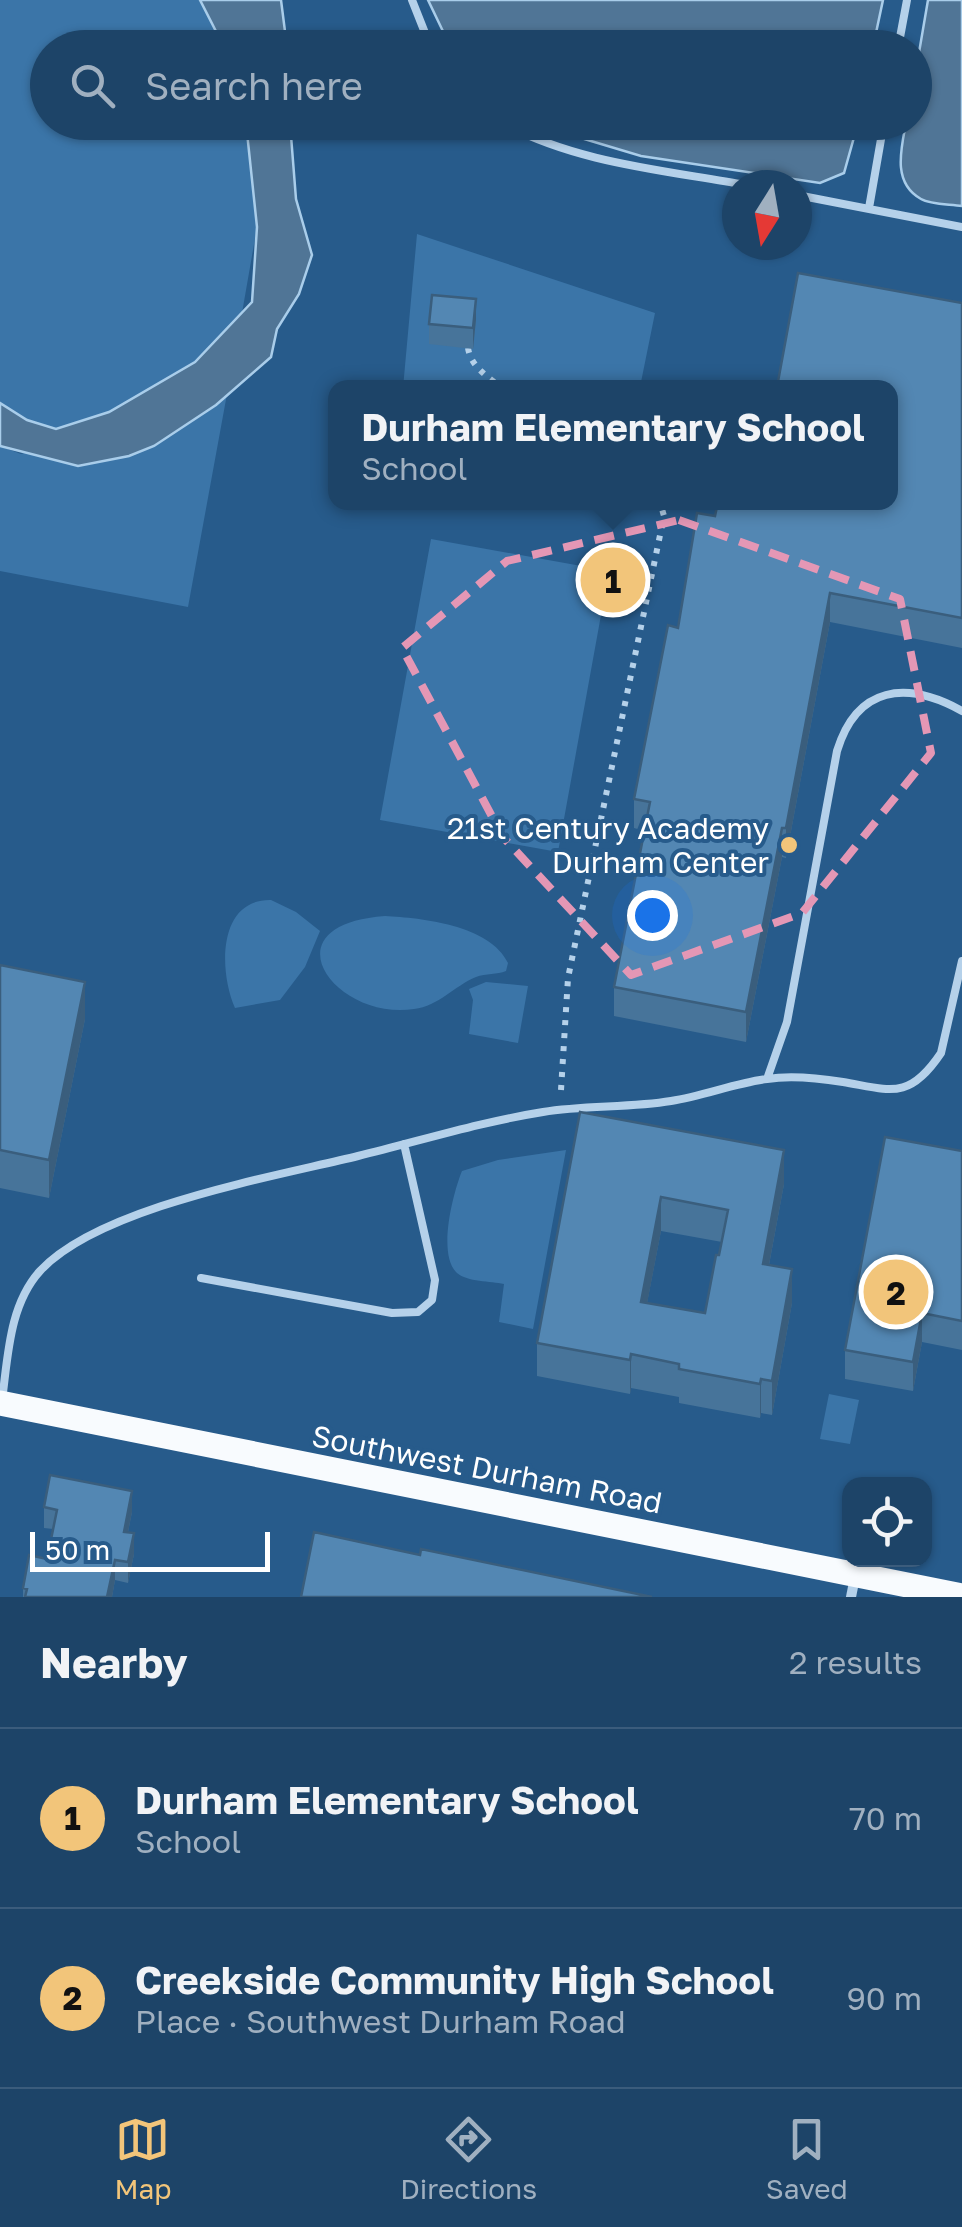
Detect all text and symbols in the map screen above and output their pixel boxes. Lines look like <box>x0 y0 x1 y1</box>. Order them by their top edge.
search box <box>30 30 932 140</box>
icon: search <box>65 58 120 113</box>
text: Search here <box>145 63 363 108</box>
north arrow <box>722 170 812 260</box>
popup <box>328 380 898 510</box>
text: Durham Elementary School <box>361 404 865 449</box>
text: School <box>361 449 467 487</box>
pin: 1 <box>580 542 646 618</box>
place label: 21st Century Academy Durham Center <box>447 810 769 880</box>
marker: 21st Century Academy Durham Center <box>778 834 800 856</box>
your location <box>627 890 678 941</box>
pin: 2 <box>864 1254 928 1330</box>
street label: Southwest Durham Road <box>309 1417 665 1521</box>
map controls <box>842 1477 932 1567</box>
button: locate <box>842 1477 932 1567</box>
scale bar <box>30 1527 270 1572</box>
text: 50 m <box>45 1533 110 1566</box>
text: Nearby <box>40 1637 188 1687</box>
text: 2 results <box>789 1643 922 1681</box>
text: Durham Elementary School <box>135 1777 639 1822</box>
text: 1 <box>64 1799 81 1837</box>
text: 70 m <box>849 1799 922 1837</box>
text: School <box>135 1822 241 1860</box>
text: Creekside Community High School <box>135 1957 774 2002</box>
text: 2 <box>63 1979 82 2017</box>
text: 90 m <box>846 1979 922 2017</box>
text: Place · Southwest Durham Road <box>135 2002 626 2040</box>
tab: Map <box>114 2112 172 2205</box>
tab: Directions <box>400 2112 537 2205</box>
tab: Saved <box>766 2112 848 2205</box>

